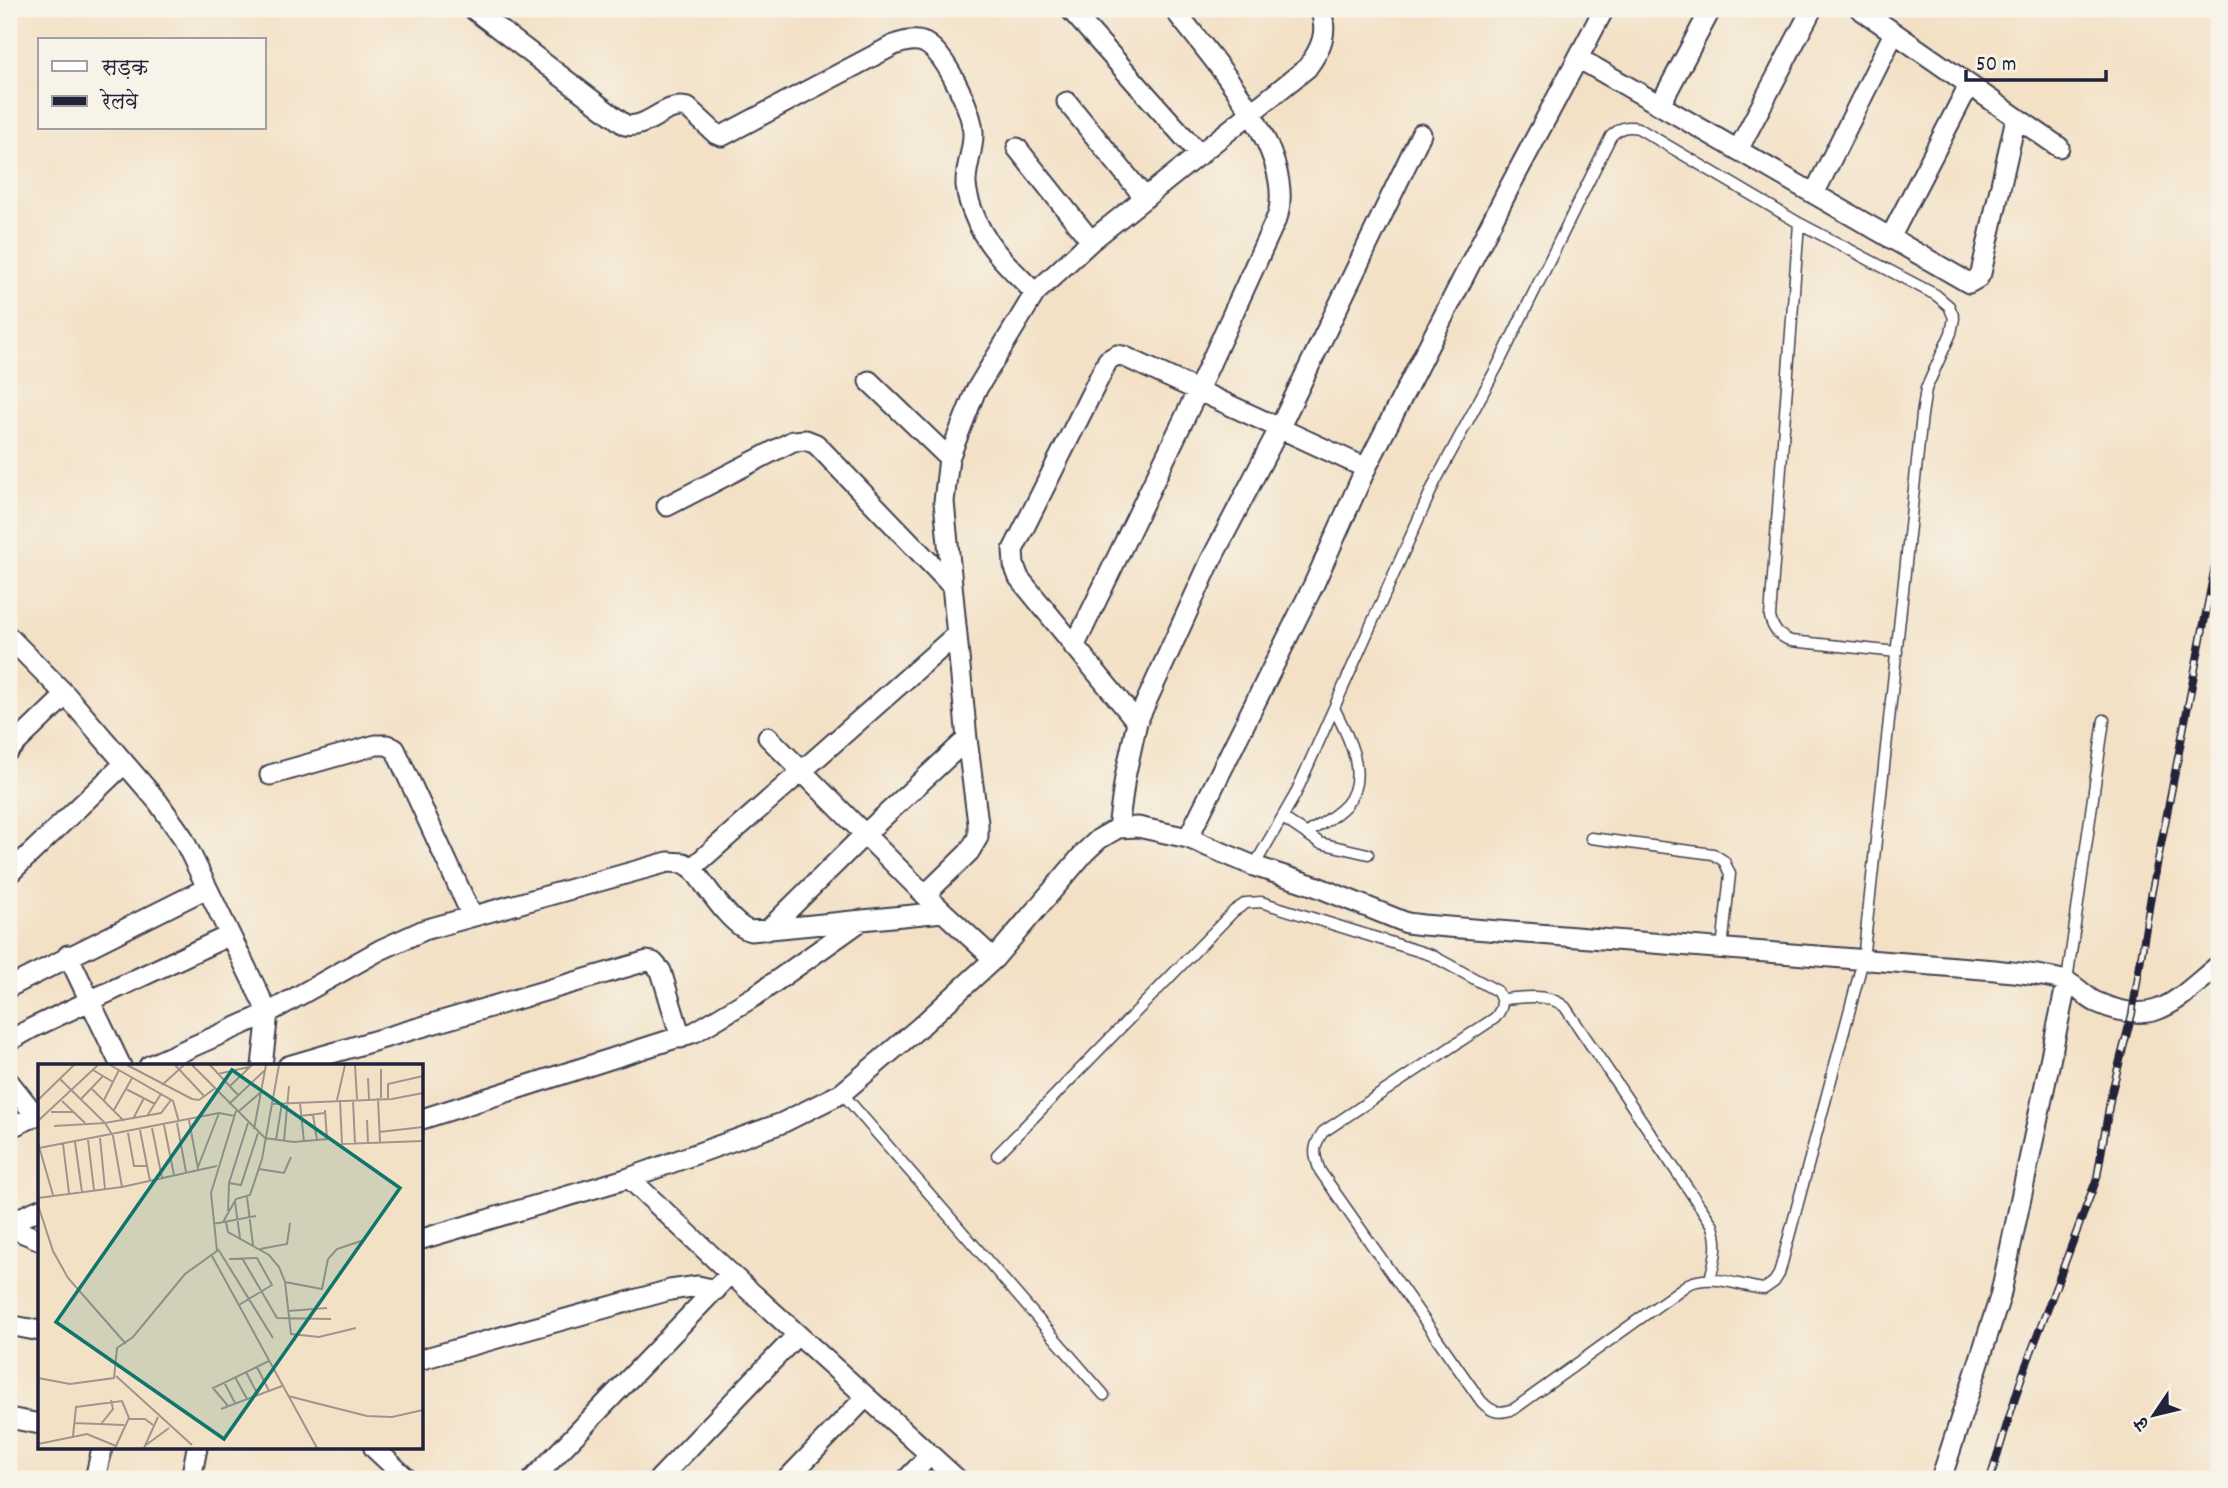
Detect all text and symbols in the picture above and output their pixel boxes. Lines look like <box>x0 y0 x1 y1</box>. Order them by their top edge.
legend <box>38 38 266 130</box>
scale bar <box>1966 38 2106 82</box>
text: 50 m <box>1976 51 2016 81</box>
text: सड़क <box>101 55 149 85</box>
text: रेलवे <box>99 88 139 119</box>
inset map <box>38 1064 424 1450</box>
north arrow <box>2120 1380 2190 1450</box>
text: उ <box>2128 1410 2158 1436</box>

